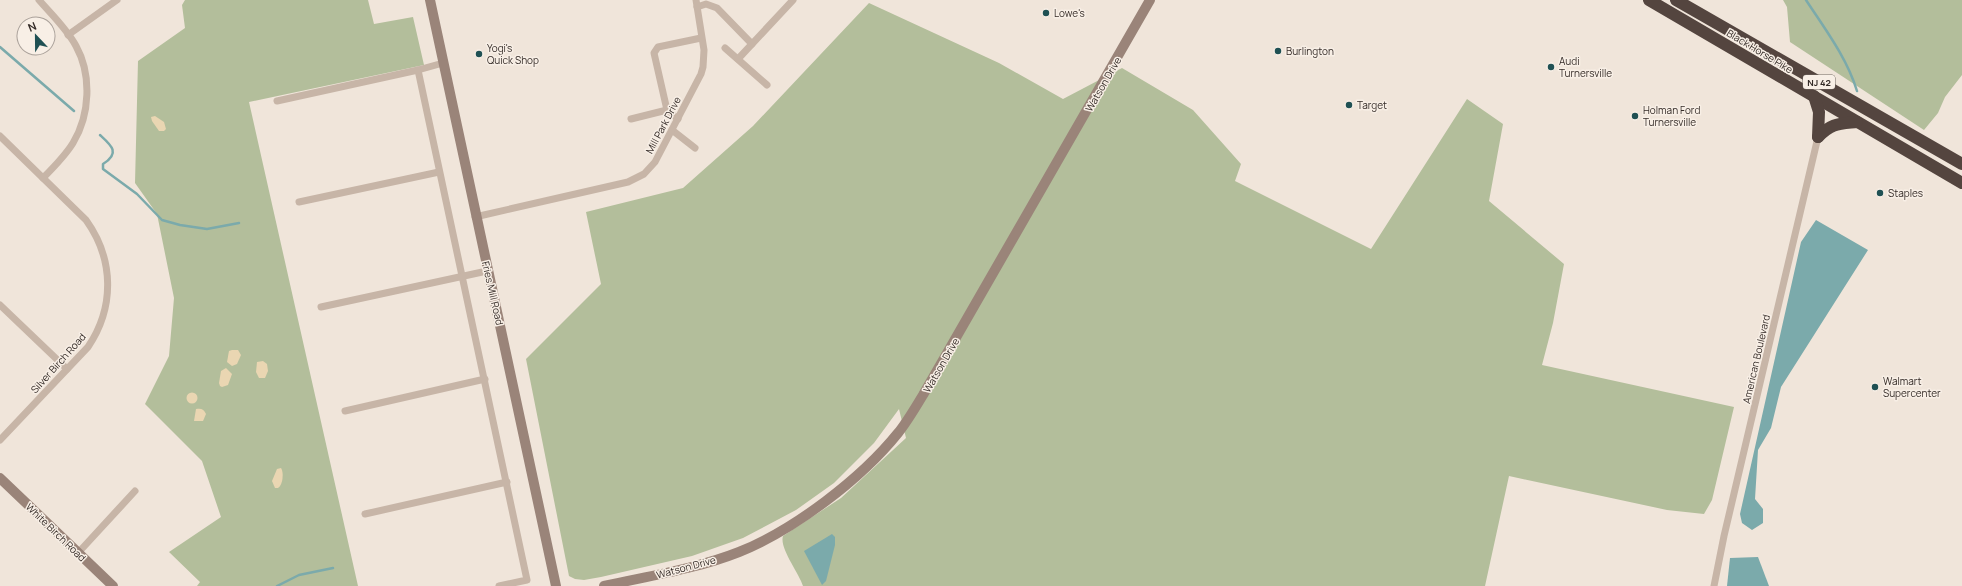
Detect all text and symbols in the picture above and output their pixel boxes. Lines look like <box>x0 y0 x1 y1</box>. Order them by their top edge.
place label: Lowe's <box>1054 6 1085 20</box>
marker: Lowe's <box>1041 8 1051 18</box>
north arrow <box>16 16 56 56</box>
text: N <box>26 18 39 35</box>
street label: Black Horse Pike <box>1724 26 1796 76</box>
place label: Yogi's Quick Shop <box>487 41 539 67</box>
place label: Burlington <box>1286 44 1334 58</box>
marker: Burlington <box>1273 46 1283 56</box>
marker: Yogi's Quick Shop <box>474 49 484 59</box>
street label: Watson Drive <box>1082 54 1124 114</box>
place label: Audi Turnersville <box>1559 54 1612 80</box>
marker: Audi Turnersville <box>1546 62 1556 72</box>
road number: NJ 42 <box>1803 75 1835 89</box>
street label: Mill Park Drive <box>642 94 684 156</box>
place label: Target <box>1357 98 1387 112</box>
marker: Target <box>1344 100 1354 110</box>
place label: Holman Ford Turnersville <box>1643 103 1700 129</box>
marker: Holman Ford Turnersville <box>1630 111 1640 121</box>
place label: Staples <box>1888 186 1923 200</box>
marker: Staples <box>1875 188 1885 198</box>
street label: Fries Mill Road <box>479 260 507 326</box>
street label: American Boulevard <box>1739 313 1773 405</box>
street label: Silver Birch Road <box>27 330 89 396</box>
street label: Watson Drive <box>920 335 962 395</box>
place label: Walmart Supercenter <box>1883 374 1941 400</box>
marker: Walmart Supercenter <box>1870 382 1880 392</box>
street label: White Birch Road <box>23 500 89 564</box>
street label: Watson Drive <box>655 552 717 582</box>

